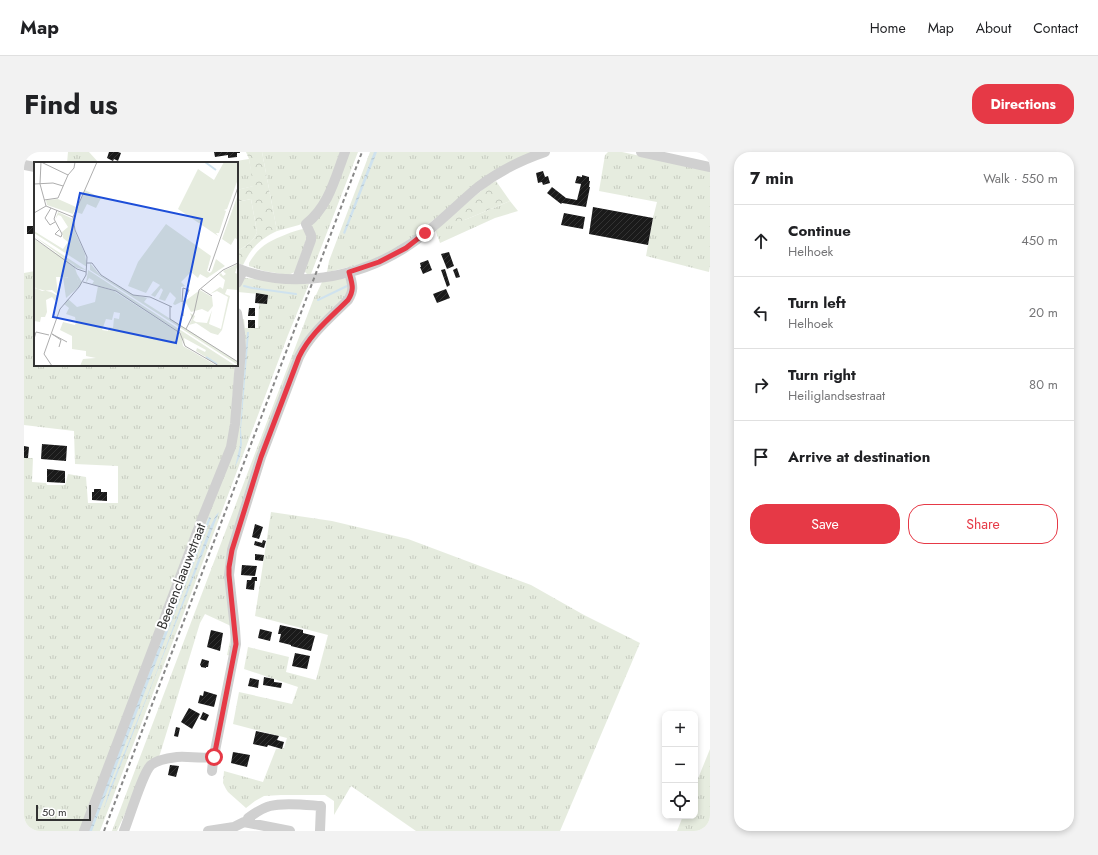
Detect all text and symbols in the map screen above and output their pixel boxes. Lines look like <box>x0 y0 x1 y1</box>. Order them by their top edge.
text: Map <box>20 14 59 41</box>
text: Home <box>870 18 906 38</box>
text: Map <box>928 18 954 38</box>
text: About <box>976 18 1011 38</box>
text: Contact <box>1033 18 1078 38</box>
text: Find us <box>24 84 118 125</box>
button: Directions <box>972 84 1074 124</box>
inset map <box>34 162 238 366</box>
text: 7 min <box>750 166 794 190</box>
text: Walk · 550 m <box>983 169 1058 188</box>
text: Continue <box>788 220 851 242</box>
route end <box>416 224 434 242</box>
icon: ahead <box>750 230 772 252</box>
text: 450 m <box>1021 231 1058 250</box>
text: Helhoek <box>788 242 833 261</box>
text: Turn left <box>788 292 846 314</box>
icon: left <box>750 302 772 324</box>
text: 20 m <box>1029 303 1058 322</box>
text: Helhoek <box>788 314 833 333</box>
text: Turn right <box>788 364 856 386</box>
icon: right <box>750 374 772 396</box>
text: 80 m <box>1029 375 1058 394</box>
text: Heiliglandsestraat <box>788 386 885 405</box>
icon: arrive <box>750 446 772 468</box>
text: Arrive at destination <box>788 446 930 468</box>
button: Save <box>750 504 900 544</box>
button: Share <box>908 504 1058 544</box>
street label: Beerenclaauwstraat <box>152 519 211 632</box>
map controls <box>662 711 698 819</box>
button: + <box>662 711 698 747</box>
button: − <box>662 747 698 783</box>
route start <box>205 748 223 766</box>
button: locate <box>662 783 698 819</box>
scale bar <box>36 803 91 822</box>
text: 50 m <box>42 804 67 820</box>

